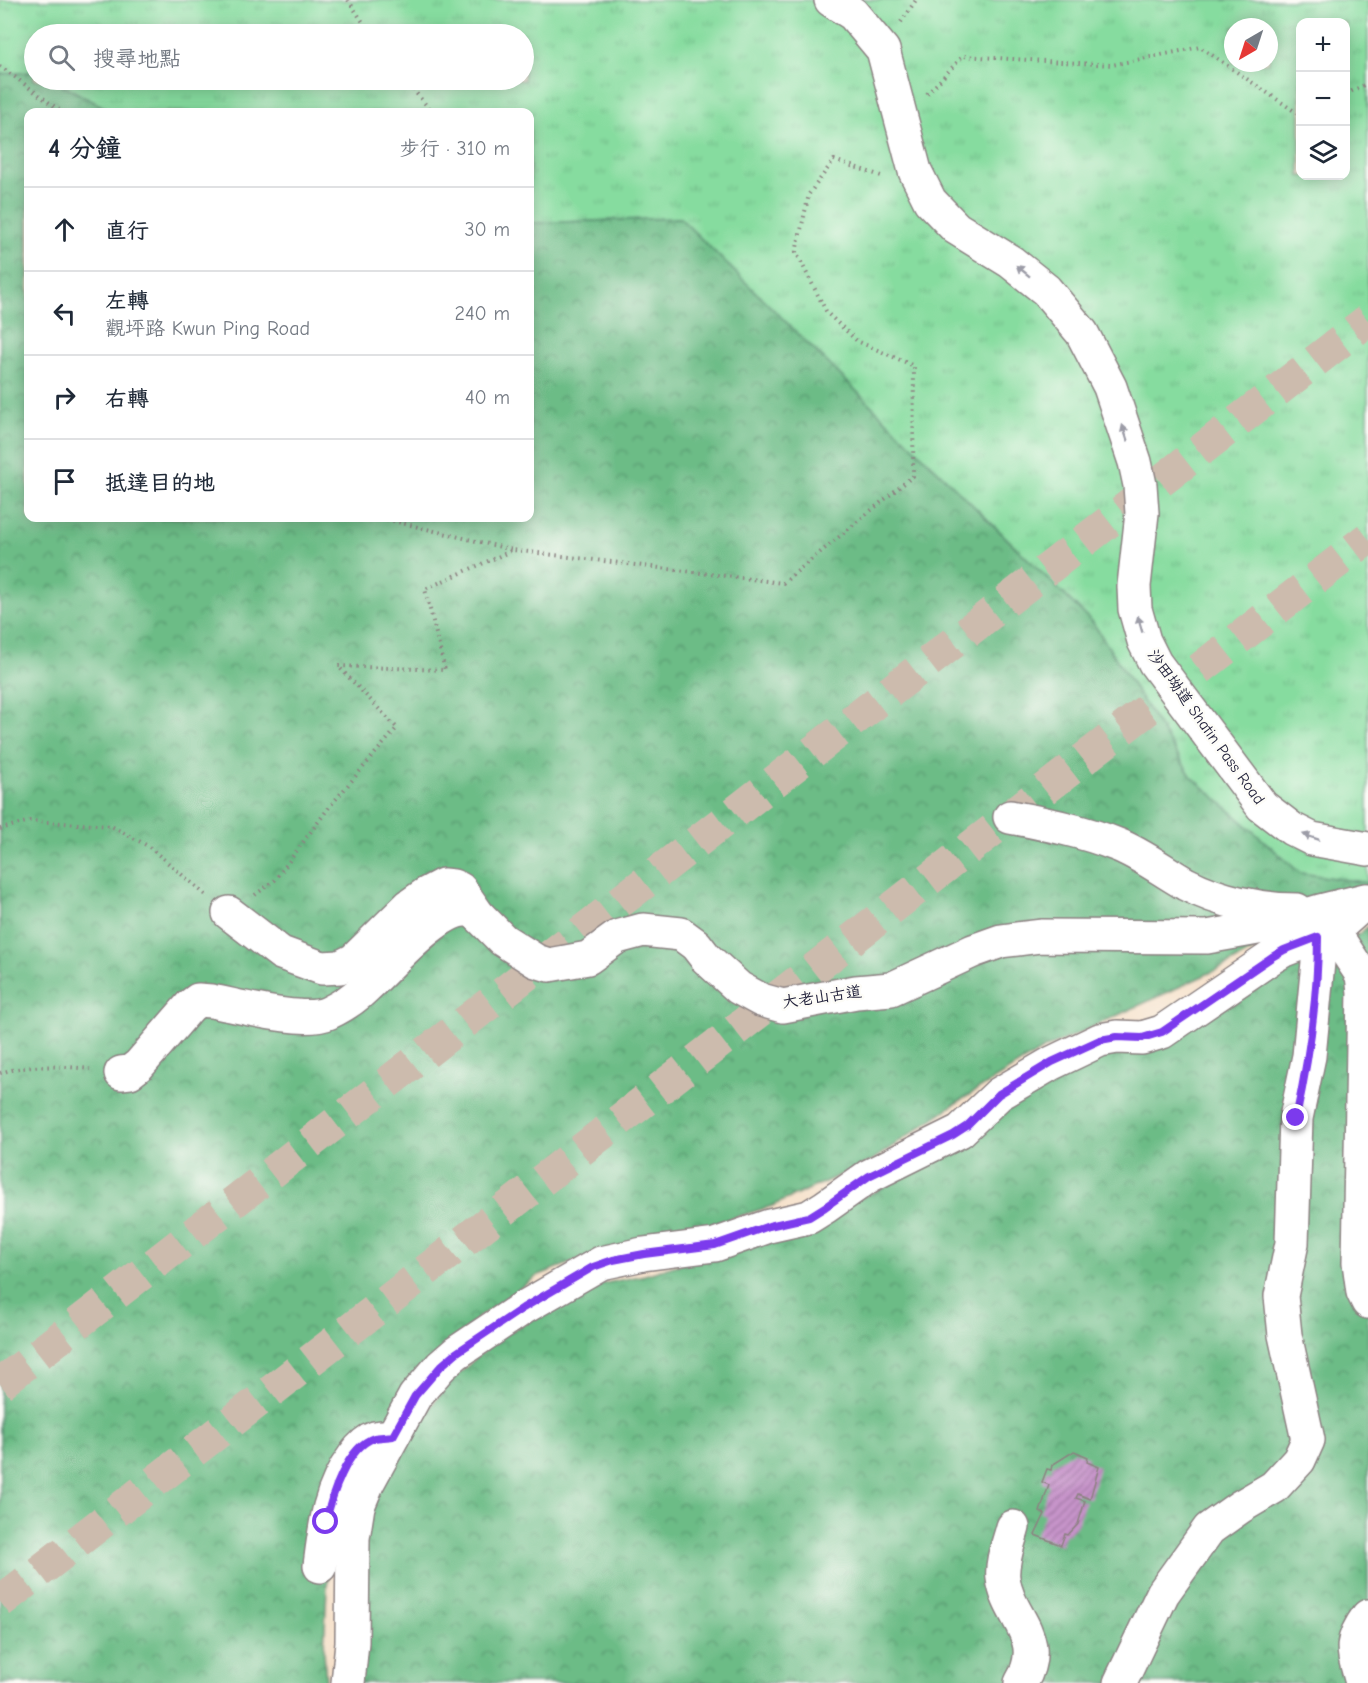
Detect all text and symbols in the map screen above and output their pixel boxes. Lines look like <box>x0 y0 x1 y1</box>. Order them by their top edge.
north arrow <box>1224 18 1278 72</box>
map controls <box>1296 18 1350 180</box>
button: + <box>1296 18 1350 72</box>
search box <box>24 24 534 90</box>
icon: search <box>45 41 78 74</box>
text: 搜尋地點 <box>93 46 181 72</box>
button: − <box>1296 72 1350 126</box>
button: layers <box>1296 126 1350 180</box>
text: 4 分鐘 <box>48 134 121 164</box>
text: 步行 · 310 m <box>400 137 510 160</box>
icon: ahead <box>48 213 81 246</box>
text: 直行 <box>105 218 149 244</box>
text: 30 m <box>464 218 510 241</box>
one-way arrow <box>1015 265 1031 278</box>
text: 左轉 <box>105 288 149 314</box>
icon: left <box>48 297 81 330</box>
text: 240 m <box>455 302 510 325</box>
text: 觀坪路 Kwun Ping Road <box>105 317 310 340</box>
icon: right <box>48 381 81 414</box>
text: 右轉 <box>105 386 149 412</box>
text: 40 m <box>465 386 510 409</box>
one-way arrow <box>1120 424 1129 442</box>
icon: arrive <box>48 465 81 498</box>
text: 抵達目的地 <box>105 470 215 496</box>
one-way arrow <box>1134 615 1144 633</box>
street label: 沙田坳道 Shatin Pass Road <box>1144 646 1268 808</box>
one-way arrow <box>1302 832 1320 842</box>
street label: 大老山古道 <box>781 983 863 1011</box>
route end <box>1282 1104 1308 1130</box>
route start <box>312 1508 338 1534</box>

